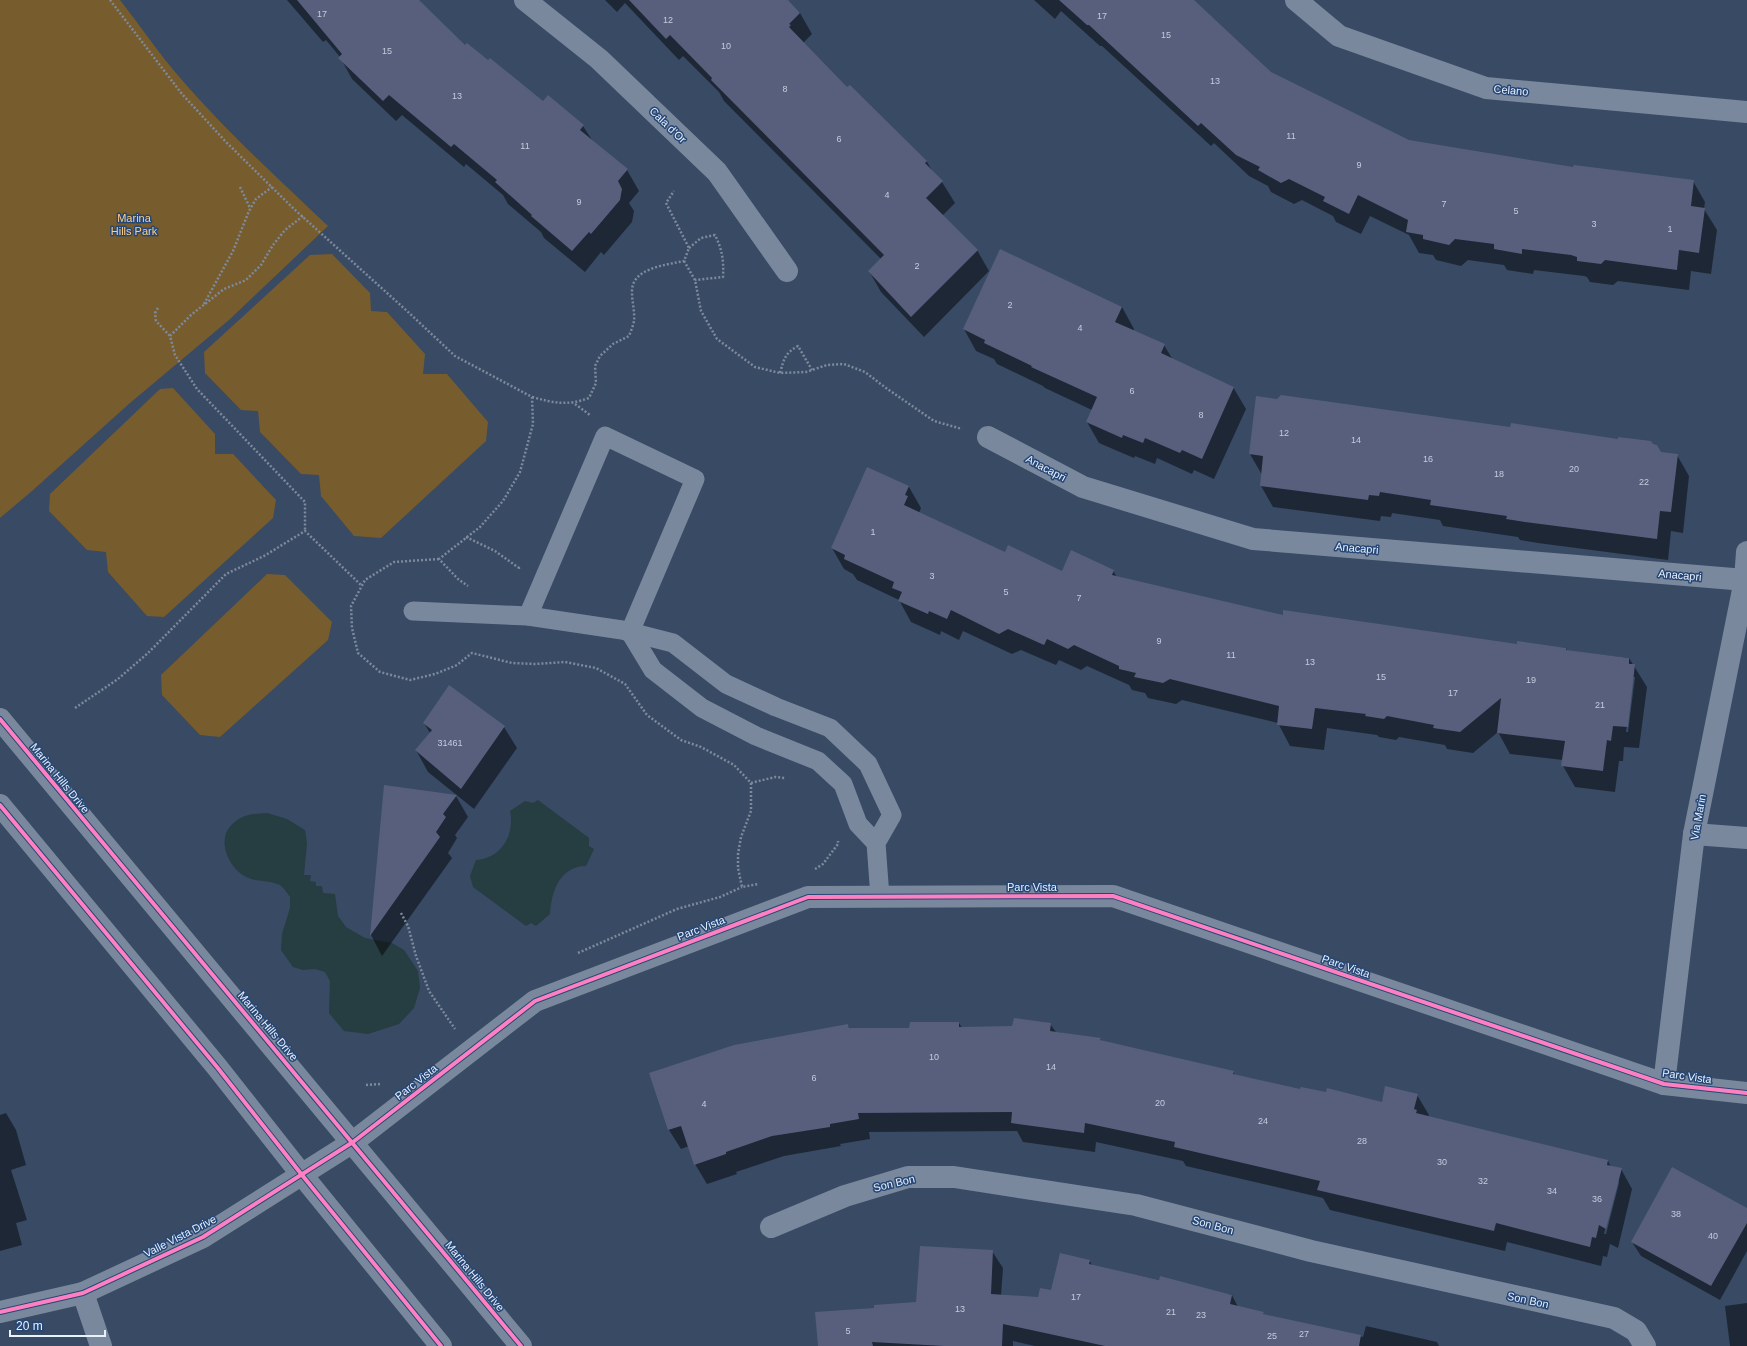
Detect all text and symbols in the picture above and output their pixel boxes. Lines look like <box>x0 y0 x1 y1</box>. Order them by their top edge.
house number: 17 <box>317 9 327 19</box>
house number: 17 <box>1097 11 1107 21</box>
house number: 12 <box>663 15 673 25</box>
house number: 15 <box>1161 30 1171 40</box>
house number: 10 <box>721 41 731 51</box>
house number: 15 <box>382 46 392 56</box>
house number: 13 <box>1210 76 1220 86</box>
street label: Celano <box>1493 83 1529 97</box>
house number: 8 <box>782 84 788 94</box>
house number: 13 <box>452 91 462 101</box>
street label: Cala d'Or <box>647 105 689 146</box>
house number: 11 <box>1286 131 1296 141</box>
house number: 6 <box>836 134 842 144</box>
house number: 11 <box>520 141 530 151</box>
house number: 9 <box>1356 160 1362 170</box>
house number: 4 <box>884 190 890 200</box>
house number: 9 <box>576 197 582 207</box>
house number: 7 <box>1441 199 1447 209</box>
house number: 5 <box>1513 206 1519 216</box>
park label: Marina Hills Park <box>111 212 158 237</box>
house number: 3 <box>1591 219 1597 229</box>
house number: 1 <box>1667 224 1673 234</box>
house number: 2 <box>914 261 920 271</box>
house number: 2 <box>1007 300 1013 310</box>
house number: 4 <box>1077 323 1083 333</box>
house number: 6 <box>1129 386 1135 396</box>
house number: 8 <box>1198 410 1204 420</box>
house number: 12 <box>1279 428 1289 438</box>
house number: 14 <box>1351 435 1361 445</box>
street label: Anacapri <box>1024 453 1068 483</box>
house number: 16 <box>1423 454 1433 464</box>
house number: 20 <box>1569 464 1579 474</box>
house number: 18 <box>1494 469 1504 479</box>
house number: 22 <box>1639 477 1649 487</box>
house number: 1 <box>870 527 876 537</box>
street label: Anacapri <box>1335 540 1379 556</box>
street label: Anacapri <box>1658 567 1702 583</box>
house number: 3 <box>929 571 935 581</box>
house number: 5 <box>1003 587 1009 597</box>
house number: 7 <box>1076 593 1082 603</box>
house number: 9 <box>1156 636 1162 646</box>
house number: 11 <box>1226 650 1236 660</box>
house number: 13 <box>1305 657 1315 667</box>
house number: 15 <box>1376 672 1386 682</box>
house number: 19 <box>1526 675 1536 685</box>
house number: 17 <box>1448 688 1458 698</box>
house number: 21 <box>1595 700 1605 710</box>
house number: 31461 <box>437 738 463 748</box>
street label: Marina Hills Drive <box>28 741 92 815</box>
street label: Via Marin <box>1688 793 1708 841</box>
street label: Parc Vista <box>1007 881 1058 893</box>
street label: Parc Vista <box>676 913 727 943</box>
street label: Parc Vista <box>1320 952 1372 980</box>
street label: Marina Hills Drive <box>236 989 300 1063</box>
house number: 10 <box>929 1052 939 1062</box>
street label: Parc Vista <box>393 1061 440 1102</box>
house number: 14 <box>1046 1062 1056 1072</box>
street label: Parc Vista <box>1661 1067 1713 1086</box>
house number: 6 <box>811 1073 817 1083</box>
house number: 20 <box>1155 1098 1165 1108</box>
house number: 4 <box>701 1099 707 1109</box>
house number: 24 <box>1258 1116 1268 1126</box>
house number: 28 <box>1357 1136 1367 1146</box>
house number: 30 <box>1437 1157 1447 1167</box>
street label: Son Bon <box>872 1172 916 1194</box>
house number: 32 <box>1478 1176 1488 1186</box>
house number: 34 <box>1547 1186 1557 1196</box>
house number: 36 <box>1592 1194 1602 1204</box>
house number: 38 <box>1671 1209 1681 1219</box>
street label: Valle Vista Drive <box>142 1213 218 1259</box>
street label: Son Bon <box>1191 1214 1235 1236</box>
house number: 40 <box>1708 1231 1718 1241</box>
street label: Marina Hills Drive <box>443 1239 507 1313</box>
street label: Son Bon <box>1506 1290 1550 1310</box>
house number: 17 <box>1071 1292 1081 1302</box>
house number: 13 <box>955 1304 965 1314</box>
house number: 21 <box>1166 1307 1176 1317</box>
house number: 23 <box>1196 1310 1206 1320</box>
scale bar <box>10 1312 105 1338</box>
text: 20 m <box>16 1319 43 1333</box>
house number: 5 <box>845 1326 851 1336</box>
house number: 27 <box>1299 1329 1309 1339</box>
house number: 25 <box>1267 1331 1277 1341</box>

